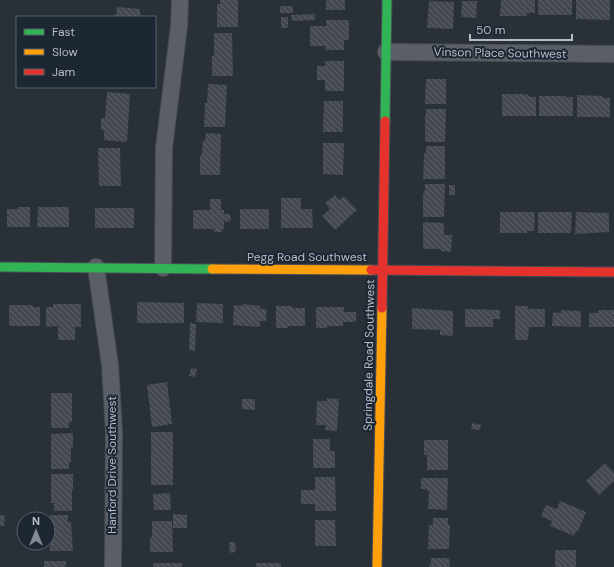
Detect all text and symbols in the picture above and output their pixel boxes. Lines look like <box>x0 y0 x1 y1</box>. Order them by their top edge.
legend <box>16 16 156 88</box>
scale bar <box>470 16 572 42</box>
text: 50 m <box>476 22 505 38</box>
text: Fast <box>52 24 75 40</box>
text: Slow <box>52 44 78 60</box>
street label: Vinson Place Southwest <box>433 44 567 62</box>
text: Jam <box>52 64 75 80</box>
street label: Pegg Road Southwest <box>247 249 367 265</box>
street label: Springdale Road Southwest <box>360 279 378 431</box>
street label: Hanford Drive Southwest <box>104 396 120 534</box>
north arrow <box>16 511 56 551</box>
text: N <box>32 514 40 528</box>

